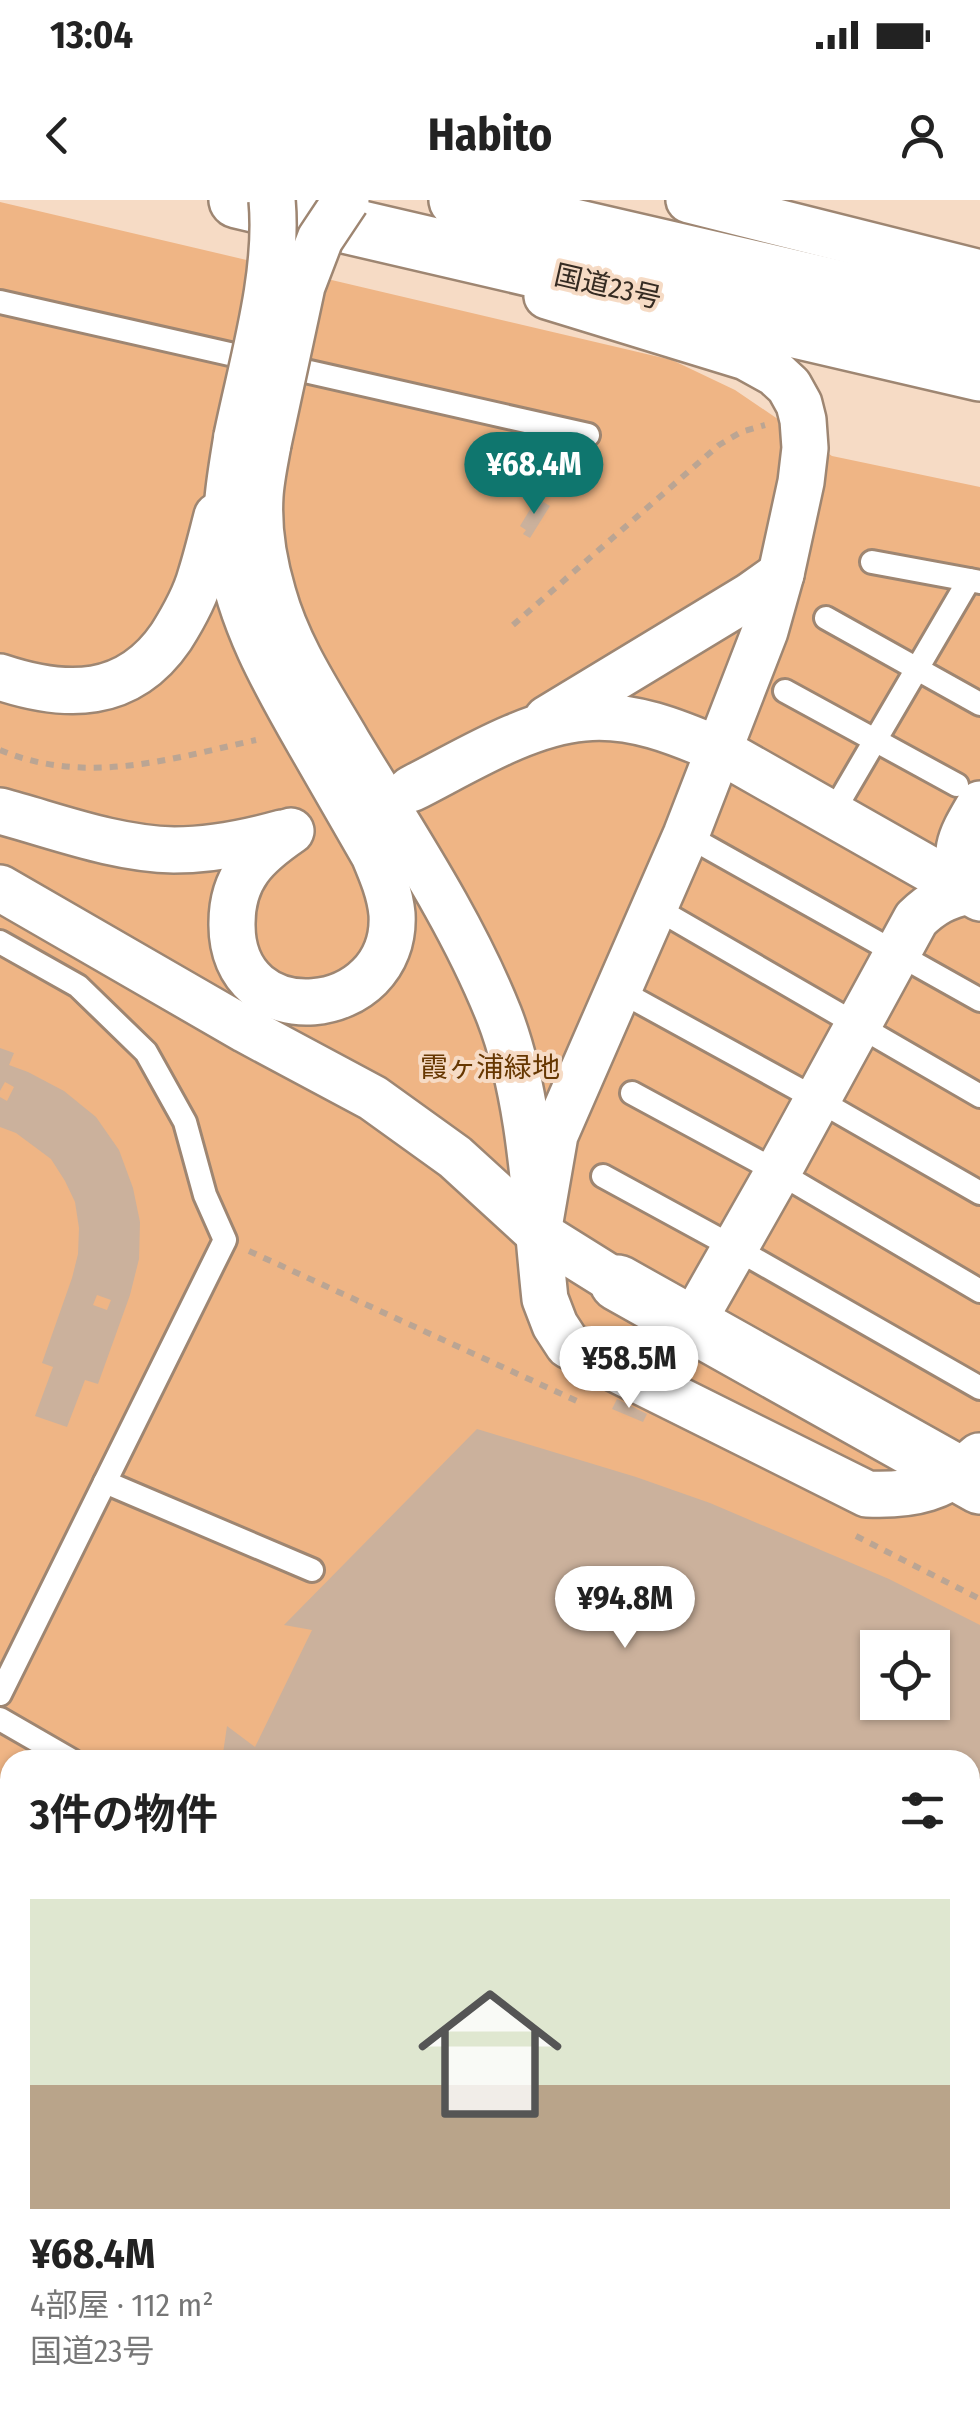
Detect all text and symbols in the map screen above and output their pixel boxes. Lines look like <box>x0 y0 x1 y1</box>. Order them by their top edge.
text: 13:04 <box>50 12 133 58</box>
icon: back <box>30 108 85 163</box>
text: Habito <box>428 108 552 162</box>
icon: person <box>895 108 950 163</box>
street label: 国道23号 <box>551 258 665 315</box>
pin: ¥68.4M <box>453 432 615 517</box>
text: ¥68.4M <box>486 445 582 483</box>
park label: 霞ヶ浦緑地 <box>420 1051 560 1084</box>
pin: ¥58.5M <box>548 1326 710 1411</box>
text: ¥58.5M <box>581 1339 677 1377</box>
pin: ¥94.8M <box>544 1566 706 1651</box>
text: ¥94.8M <box>577 1579 673 1617</box>
map controls <box>860 1630 950 1720</box>
button: locate <box>860 1630 950 1720</box>
icon: filters <box>895 1783 950 1838</box>
text: 3件の物件 <box>30 1790 218 1840</box>
icon: home <box>400 1964 580 2144</box>
text: ¥68.4M <box>30 2229 155 2279</box>
text: 4部屋 · 112 m² <box>30 2286 214 2324</box>
text: 国道23号 <box>30 2332 154 2370</box>

